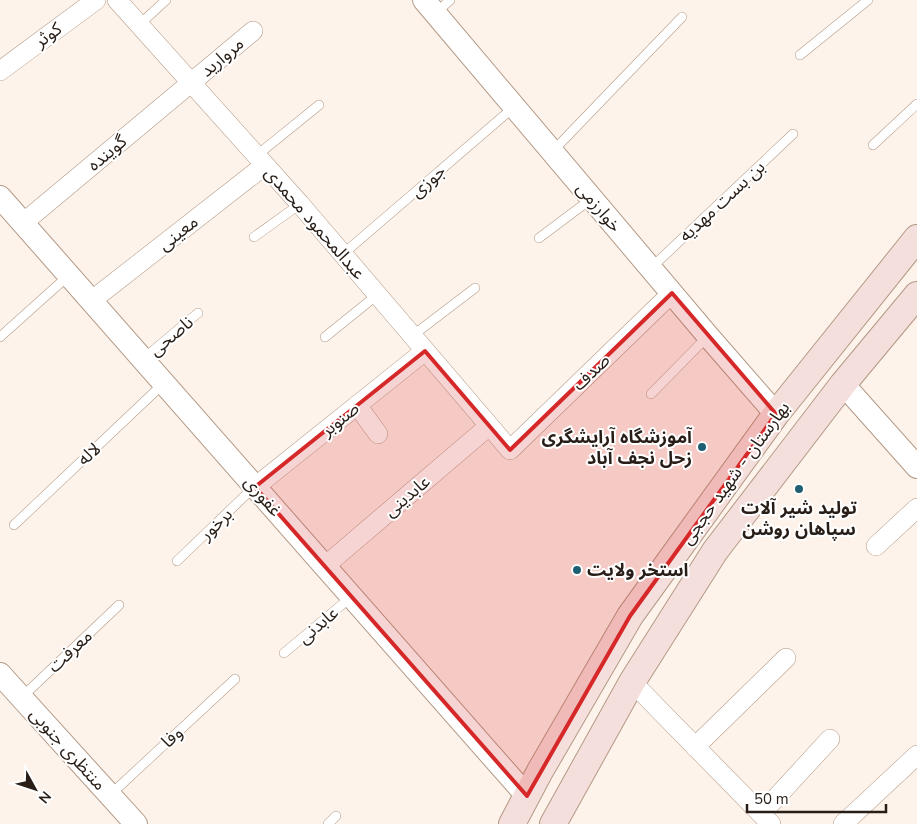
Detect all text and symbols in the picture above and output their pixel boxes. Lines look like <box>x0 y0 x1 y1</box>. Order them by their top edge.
street label: کوثر <box>29 17 67 54</box>
street label: مروارید <box>195 32 249 82</box>
street label: گوینده <box>82 129 132 176</box>
street label: بن بست مهدیه <box>674 155 770 247</box>
street label: جوزی <box>405 159 451 203</box>
street label: عبدالمحمود محمدی <box>259 161 371 285</box>
street label: خوارزمی <box>571 177 627 237</box>
street label: معینی <box>153 210 203 256</box>
street label: ناصحی <box>144 310 198 362</box>
street label: صدف <box>567 348 615 396</box>
street label: صنوبر <box>315 396 364 442</box>
street label: بهارستان - شهید حججی <box>675 397 795 549</box>
place label: آموزشگاه آرایشگری زحل نجف آباد <box>542 425 693 470</box>
street label: لاله <box>72 437 106 471</box>
marker: آموزشگاه آرایشگری زحل نجف آباد <box>696 441 708 453</box>
street label: غفوری <box>239 470 287 522</box>
street label: عابدینی <box>379 470 435 522</box>
marker: تولید شیر آلات سپاهان روشن <box>793 483 805 495</box>
place label: تولید شیر آلات سپاهان روشن <box>741 496 857 541</box>
street label: برخور <box>194 503 238 546</box>
place label: استخر ولایت <box>587 558 688 582</box>
marker: استخر ولایت <box>571 564 583 576</box>
street label: عابدنی <box>292 601 344 649</box>
street label: معرفت <box>42 624 98 678</box>
street label: منتظری جنوبی <box>24 702 112 796</box>
street label: وفا <box>156 721 188 753</box>
north arrow <box>10 764 60 814</box>
scale bar <box>747 782 886 814</box>
text: N <box>34 787 55 807</box>
text: 50 m <box>754 789 789 809</box>

